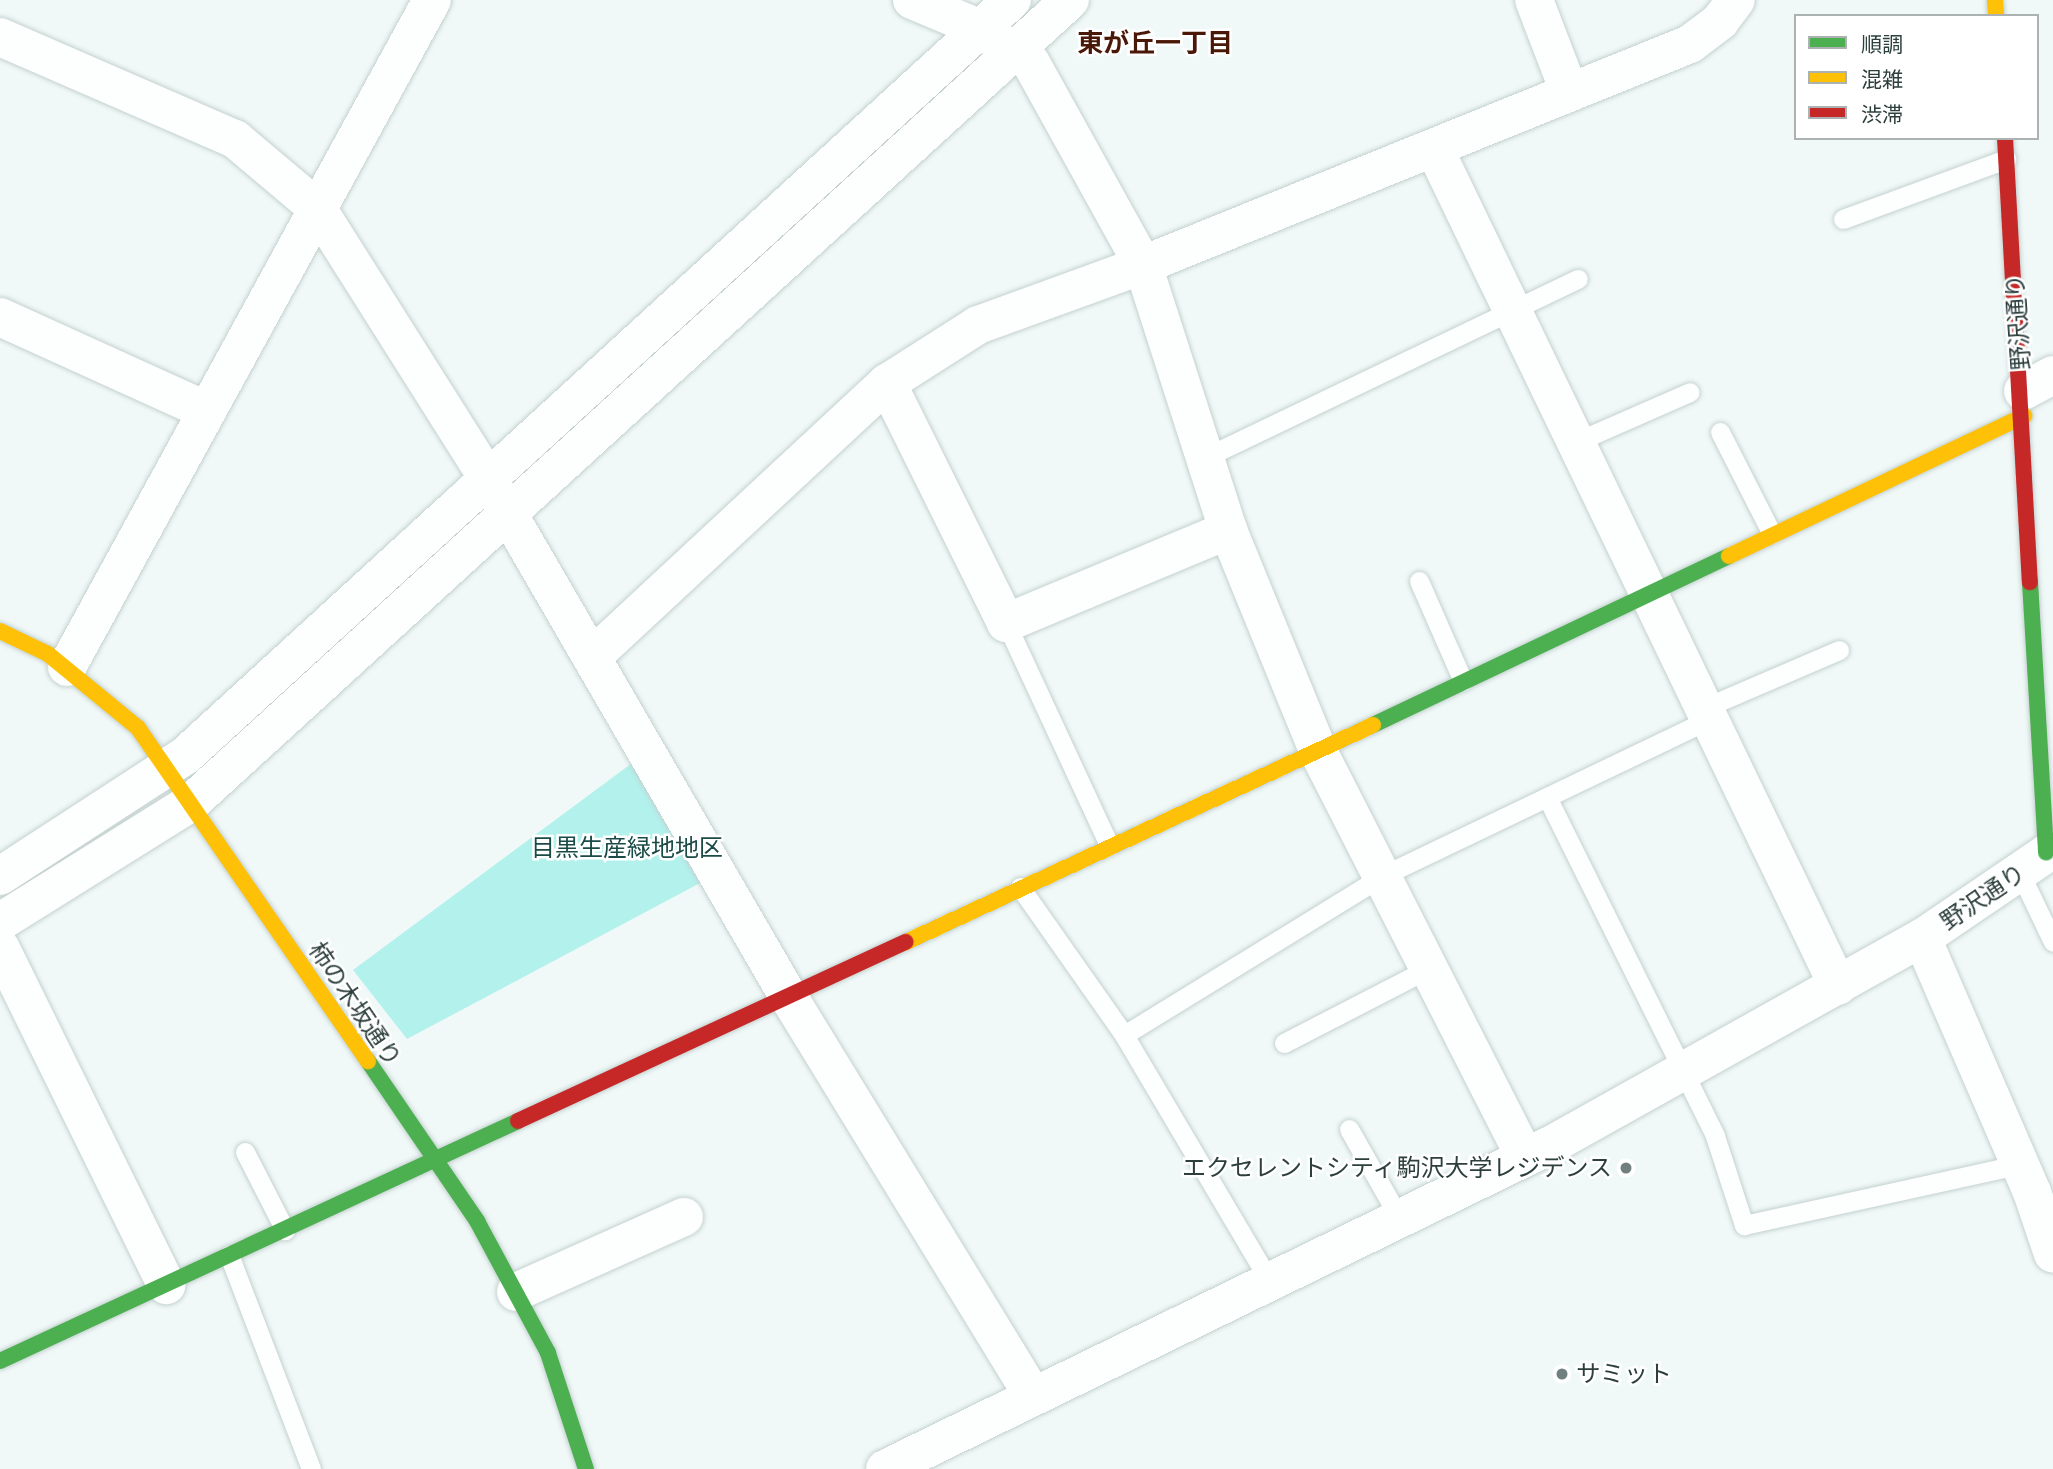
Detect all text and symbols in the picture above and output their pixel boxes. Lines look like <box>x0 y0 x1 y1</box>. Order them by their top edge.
legend <box>1794 14 2039 140</box>
district label: 東が丘一丁目 <box>1077 27 1233 59</box>
text: 順調 <box>1861 30 1903 58</box>
text: 混雑 <box>1861 65 1903 93</box>
text: 渋滞 <box>1861 100 1903 128</box>
street label: 野沢通り <box>2000 273 2036 371</box>
park label: 目黒生産緑地地区 <box>531 834 723 862</box>
street label: 野沢通り <box>1935 858 2031 936</box>
street label: 柿の木坂通り <box>303 936 407 1072</box>
place label: エクセレントシティ駒沢大学レジデンス <box>1180 1154 1612 1182</box>
marker: エクセレントシティ駒沢大学レジデンス <box>1618 1160 1634 1176</box>
place label: サミット <box>1576 1360 1672 1388</box>
marker: サミット <box>1554 1366 1570 1382</box>

